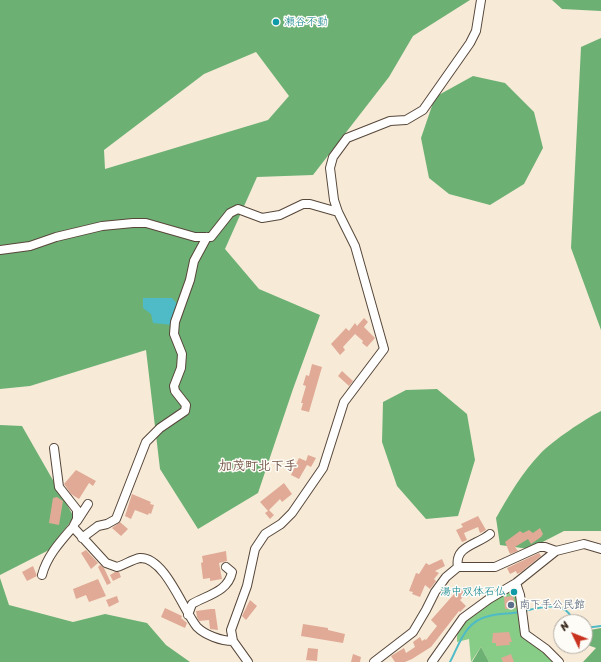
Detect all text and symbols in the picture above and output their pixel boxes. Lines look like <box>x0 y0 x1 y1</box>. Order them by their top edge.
place label: 瀬谷不動 <box>284 15 328 29</box>
marker: 瀬谷不動 <box>271 17 281 27</box>
district label: 加茂町北下手 <box>219 459 297 475</box>
place label: 湯中双体石仏 <box>440 585 506 599</box>
marker: 湯中双体石仏 <box>509 587 519 597</box>
place label: 南下手公民館 <box>519 598 585 612</box>
marker: 南下手公民館 <box>506 600 516 610</box>
north arrow <box>553 614 593 654</box>
text: N <box>555 617 574 635</box>

